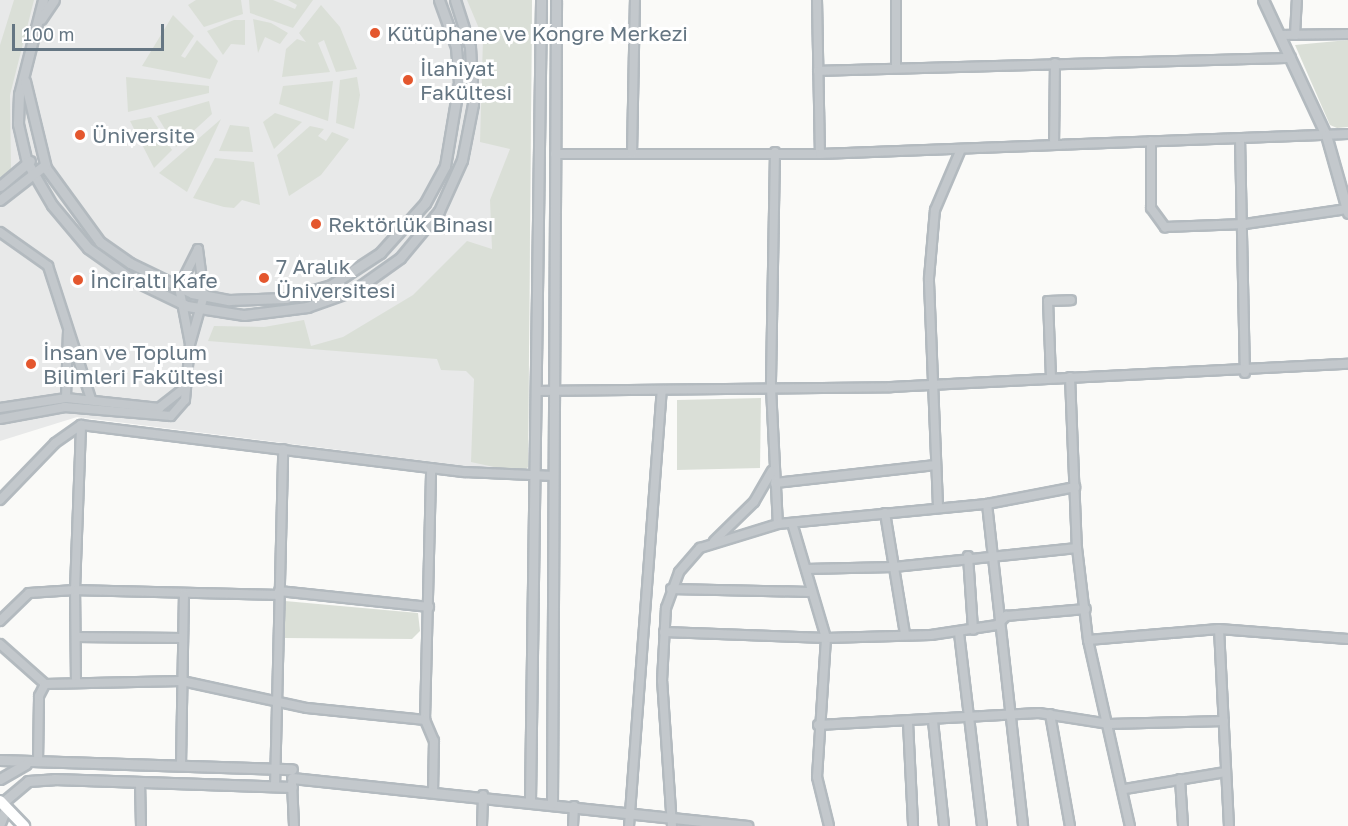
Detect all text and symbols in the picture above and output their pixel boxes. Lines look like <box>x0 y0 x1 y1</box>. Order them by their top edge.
scale bar <box>15 12 166 50</box>
place label: Kütüphane ve Kongre Merkezi <box>387 20 688 46</box>
text: 100 m <box>23 23 74 45</box>
marker: Kütüphane ve Kongre Merkezi <box>368 26 382 40</box>
place label: İlahiyat Fakültesi <box>420 55 512 105</box>
marker: İlahiyat Fakültesi <box>401 73 415 87</box>
place label: Üniversite <box>92 122 195 148</box>
marker: Üniversite <box>73 128 87 142</box>
place label: Rektörlük Binası <box>328 211 494 237</box>
marker: Rektörlük Binası <box>309 217 323 231</box>
place label: 7 Aralık Üniversitesi <box>276 253 396 303</box>
place label: İnciraltı Kafe <box>90 267 218 293</box>
marker: 7 Aralık Üniversitesi <box>257 271 271 285</box>
marker: İnciraltı Kafe <box>71 273 85 287</box>
place label: İnsan ve Toplum Bilimleri Fakültesi <box>43 339 224 389</box>
marker: İnsan ve Toplum Bilimleri Fakültesi <box>24 357 38 371</box>

